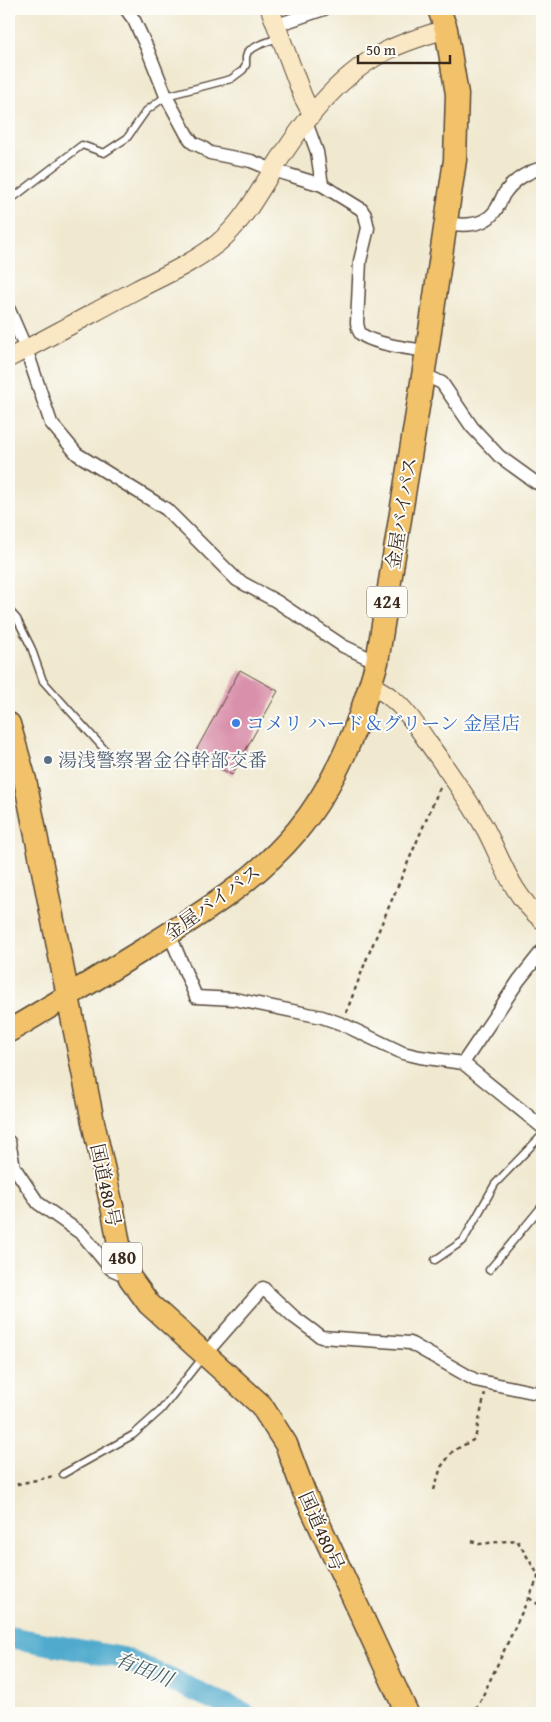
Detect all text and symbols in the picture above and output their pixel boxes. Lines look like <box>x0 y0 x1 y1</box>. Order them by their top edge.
scale bar <box>358 32 451 64</box>
text: 50 m <box>366 39 397 60</box>
street label: 金屋バイパス <box>378 455 424 571</box>
road number: 424 <box>367 586 407 618</box>
place label: コメリ ハード＆グリーン 金屋店 <box>246 709 520 737</box>
marker: コメリ ハード＆グリーン 金屋店 <box>230 717 242 729</box>
place label: 湯浅警察署金谷幹部交番 <box>58 746 267 774</box>
marker: 湯浅警察署金谷幹部交番 <box>42 754 54 766</box>
street label: 金屋バイパス <box>158 857 266 947</box>
street label: 国道480号 <box>84 1141 128 1229</box>
road number: 480 <box>102 1242 142 1274</box>
street label: 国道480号 <box>292 1487 352 1575</box>
water label: 有田川 <box>111 1644 179 1694</box>

